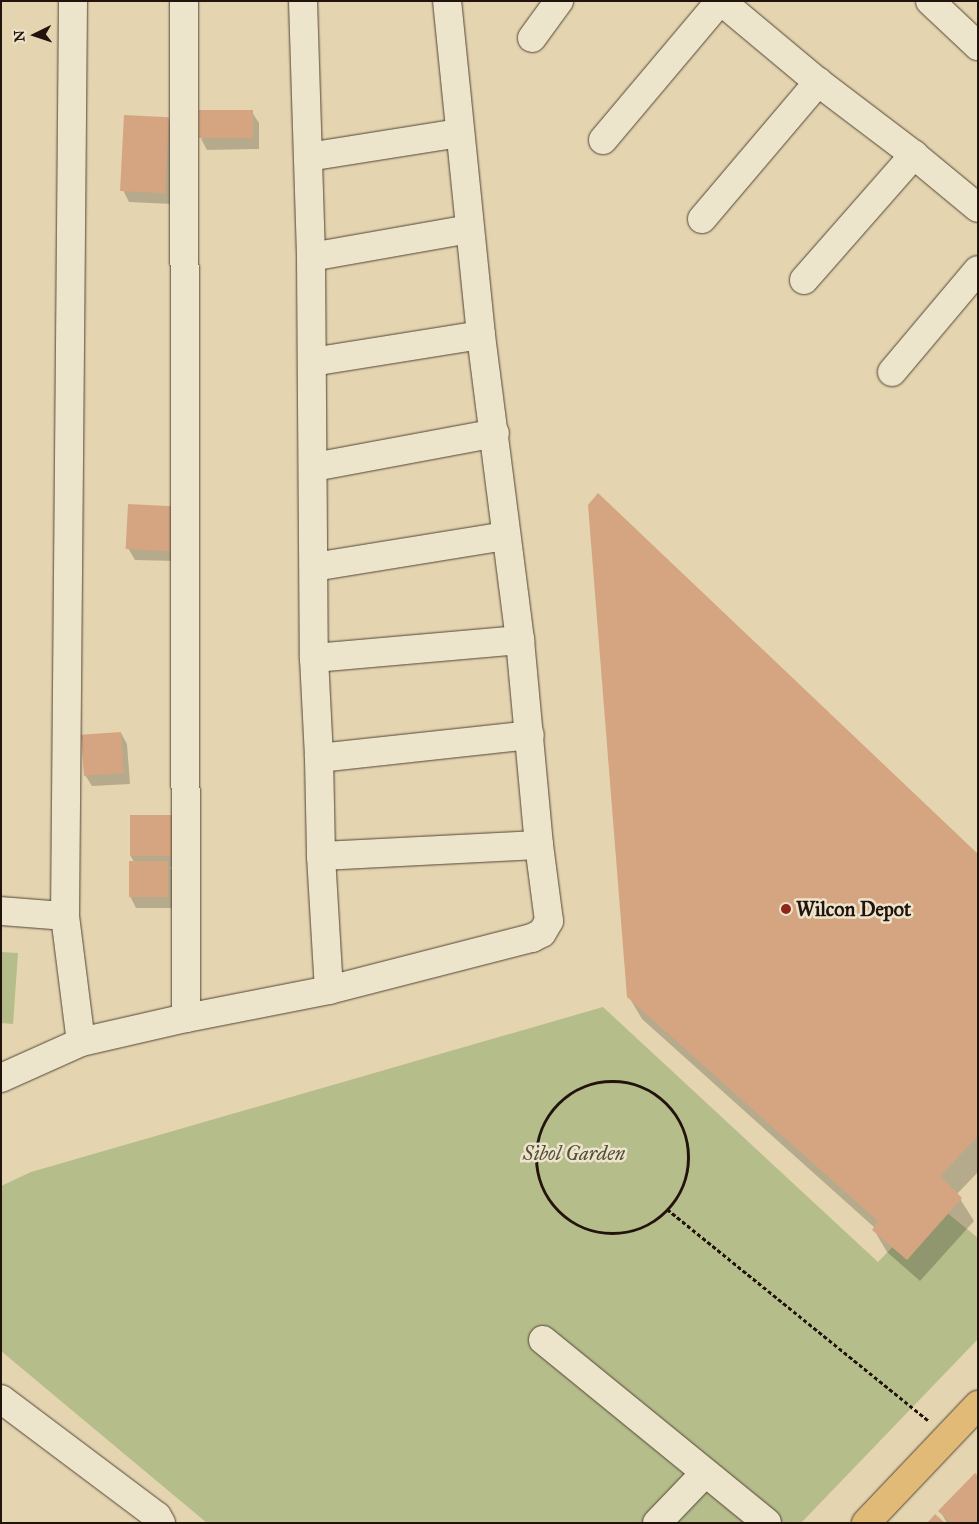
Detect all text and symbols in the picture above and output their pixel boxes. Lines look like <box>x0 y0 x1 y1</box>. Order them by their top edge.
north arrow <box>10 10 60 60</box>
text: N <box>11 30 28 43</box>
place label: Wilcon Depot <box>796 897 911 921</box>
marker: Wilcon Depot <box>780 903 792 915</box>
park label: Sibol Garden <box>523 1141 625 1165</box>

